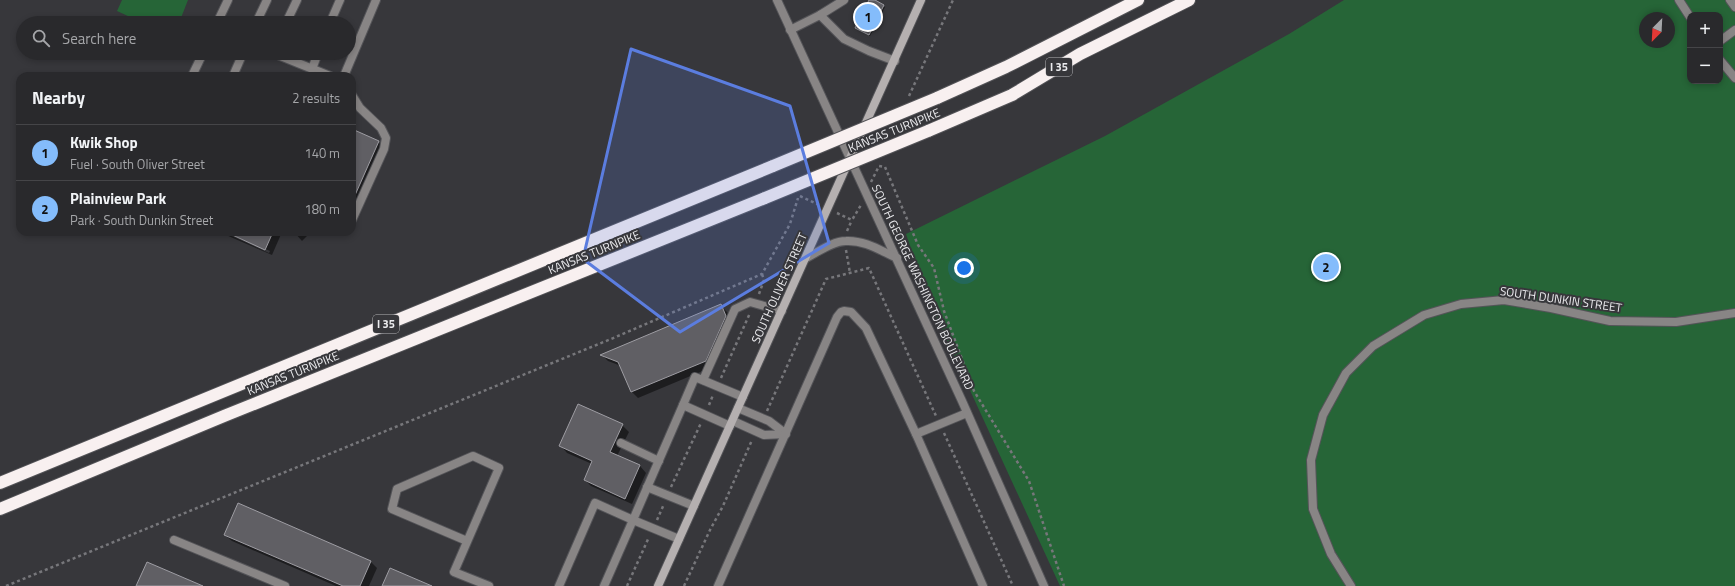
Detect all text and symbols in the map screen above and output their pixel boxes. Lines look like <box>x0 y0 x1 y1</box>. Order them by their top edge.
pin: 1 <box>855 2 881 32</box>
north arrow <box>1639 12 1675 48</box>
map controls <box>1687 12 1723 84</box>
button: + <box>1687 12 1723 48</box>
search box <box>16 16 356 60</box>
icon: search <box>30 27 52 49</box>
text: Search here <box>62 27 136 50</box>
button: − <box>1687 48 1723 84</box>
road number: I 35 <box>1046 58 1072 76</box>
text: Nearby <box>32 85 85 111</box>
text: 2 results <box>292 88 340 108</box>
street label: KANSAS TURNPIKE <box>845 103 943 157</box>
text: Kwik Shop <box>70 131 138 154</box>
text: 1 <box>41 143 49 163</box>
text: 140 m <box>304 143 340 163</box>
text: Fuel · South Oliver Street <box>70 154 205 174</box>
street label: SOUTH GEORGE WASHINGTON BOULEVARD <box>867 181 979 393</box>
text: Plainview Park <box>70 187 166 210</box>
text: 2 <box>41 199 49 219</box>
text: 180 m <box>304 199 340 219</box>
text: Park · South Dunkin Street <box>70 210 213 230</box>
street label: KANSAS TURNPIKE <box>545 225 643 279</box>
street label: SOUTH OLIVER STREET <box>746 229 812 346</box>
pin: 2 <box>1313 252 1339 282</box>
your location <box>954 258 974 278</box>
street label: SOUTH DUNKIN STREET <box>1499 281 1624 317</box>
road number: I 35 <box>373 315 399 333</box>
street label: KANSAS TURNPIKE <box>244 346 342 400</box>

